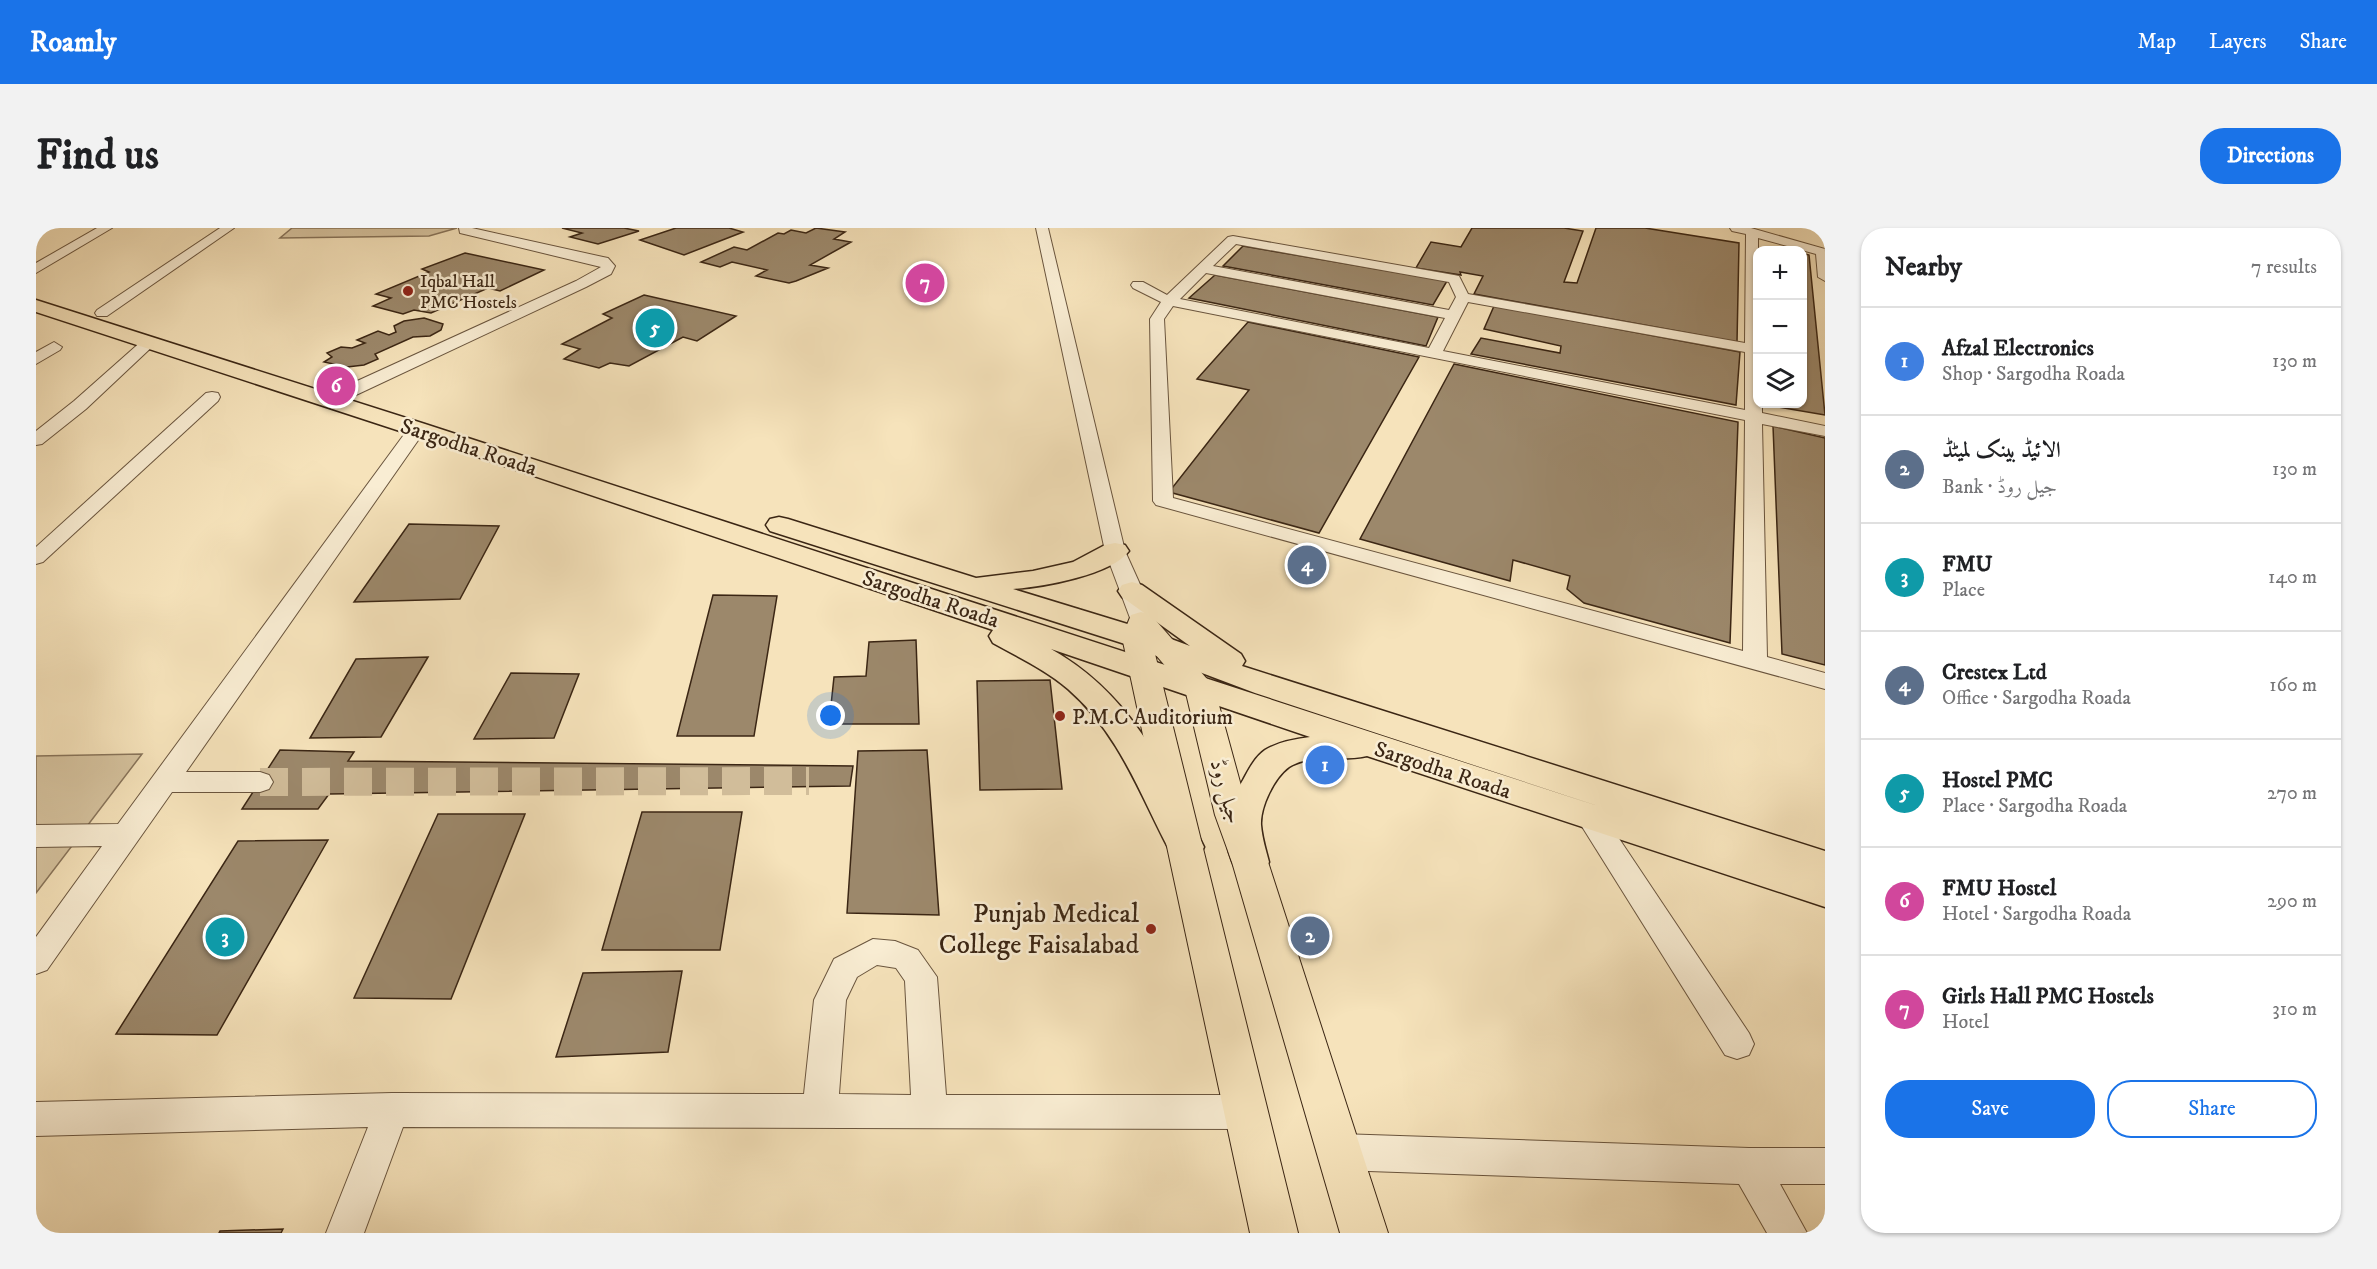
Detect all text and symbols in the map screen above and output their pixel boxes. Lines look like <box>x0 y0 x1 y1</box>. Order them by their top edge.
text: Roamly <box>30 25 116 60</box>
text: Map <box>2137 29 2176 55</box>
text: Layers <box>2209 29 2267 55</box>
text: Share <box>2300 29 2347 55</box>
button: Directions <box>2200 128 2341 184</box>
text: Find us <box>36 130 159 182</box>
map controls <box>1753 246 1807 408</box>
button: + <box>1753 246 1807 300</box>
text: Nearby <box>1885 251 1962 284</box>
text: 7 results <box>2251 255 2317 280</box>
pin: 7 <box>906 260 944 306</box>
place label: Iqbal Hall PMC Hostels <box>420 271 517 314</box>
marker: Iqbal Hall PMC Hostels <box>401 284 415 298</box>
button: − <box>1753 300 1807 354</box>
pin: 5 <box>636 306 674 350</box>
text: Afzal Electronics <box>1942 335 2094 362</box>
text: 1 <box>1901 349 1908 374</box>
text: 130 m <box>2272 349 2317 374</box>
button: layers <box>1753 354 1807 408</box>
text: Shop · Sargodha Roada <box>1942 362 2125 387</box>
pin: 6 <box>316 364 356 408</box>
street label: Sargodha Roada <box>397 413 541 482</box>
text: الائیڈ بینک لمیٹڈ <box>1942 437 2061 464</box>
text: 2 <box>1900 457 1909 482</box>
text: 130 m <box>2272 457 2317 482</box>
text: Bank · جیل روڈ <box>1942 475 2057 500</box>
pin: 4 <box>1288 542 1326 588</box>
text: FMU <box>1942 551 1993 578</box>
street label: Sargodha Roada <box>859 565 1003 634</box>
text: 3 <box>1901 565 1908 590</box>
text: 140 m <box>2268 565 2317 590</box>
text: Place <box>1942 578 1985 603</box>
text: Crestex Ltd <box>1942 659 2047 686</box>
text: 4 <box>1899 673 1910 698</box>
text: 160 m <box>2269 673 2317 698</box>
text: Office · Sargodha Roada <box>1942 686 2131 711</box>
your location <box>816 701 845 730</box>
place label: P.M.C Auditorium <box>1072 704 1233 731</box>
marker: P.M.C Auditorium <box>1053 709 1067 723</box>
street label: Sargodha Roada <box>1371 736 1515 805</box>
pin: 1 <box>1306 742 1344 788</box>
street label: جیل روڈ <box>1203 756 1248 827</box>
text: Hostel PMC <box>1942 767 2053 794</box>
text: 5 <box>1900 781 1909 806</box>
text: 270 m <box>2267 781 2317 806</box>
text: Place · Sargodha Roada <box>1942 794 2127 819</box>
text: FMU Hostel <box>1942 875 2056 902</box>
text: 6 <box>1899 889 1910 914</box>
text: 290 m <box>2267 889 2317 914</box>
place label: Punjab Medical College Faisalabad <box>939 897 1140 962</box>
text: Hotel · Sargodha Roada <box>1942 902 2131 927</box>
pin: 3 <box>206 914 244 960</box>
pin: 2 <box>1290 914 1330 958</box>
marker: Punjab Medical College Faisalabad <box>1144 922 1158 936</box>
text: Girls Hall PMC Hostels <box>1942 983 2154 1010</box>
text: 7 <box>1899 997 1910 1022</box>
text: 310 m <box>2272 997 2317 1022</box>
text: Hotel <box>1942 1010 1989 1035</box>
button: Save <box>1885 1080 2095 1138</box>
button: Share <box>2107 1080 2317 1138</box>

